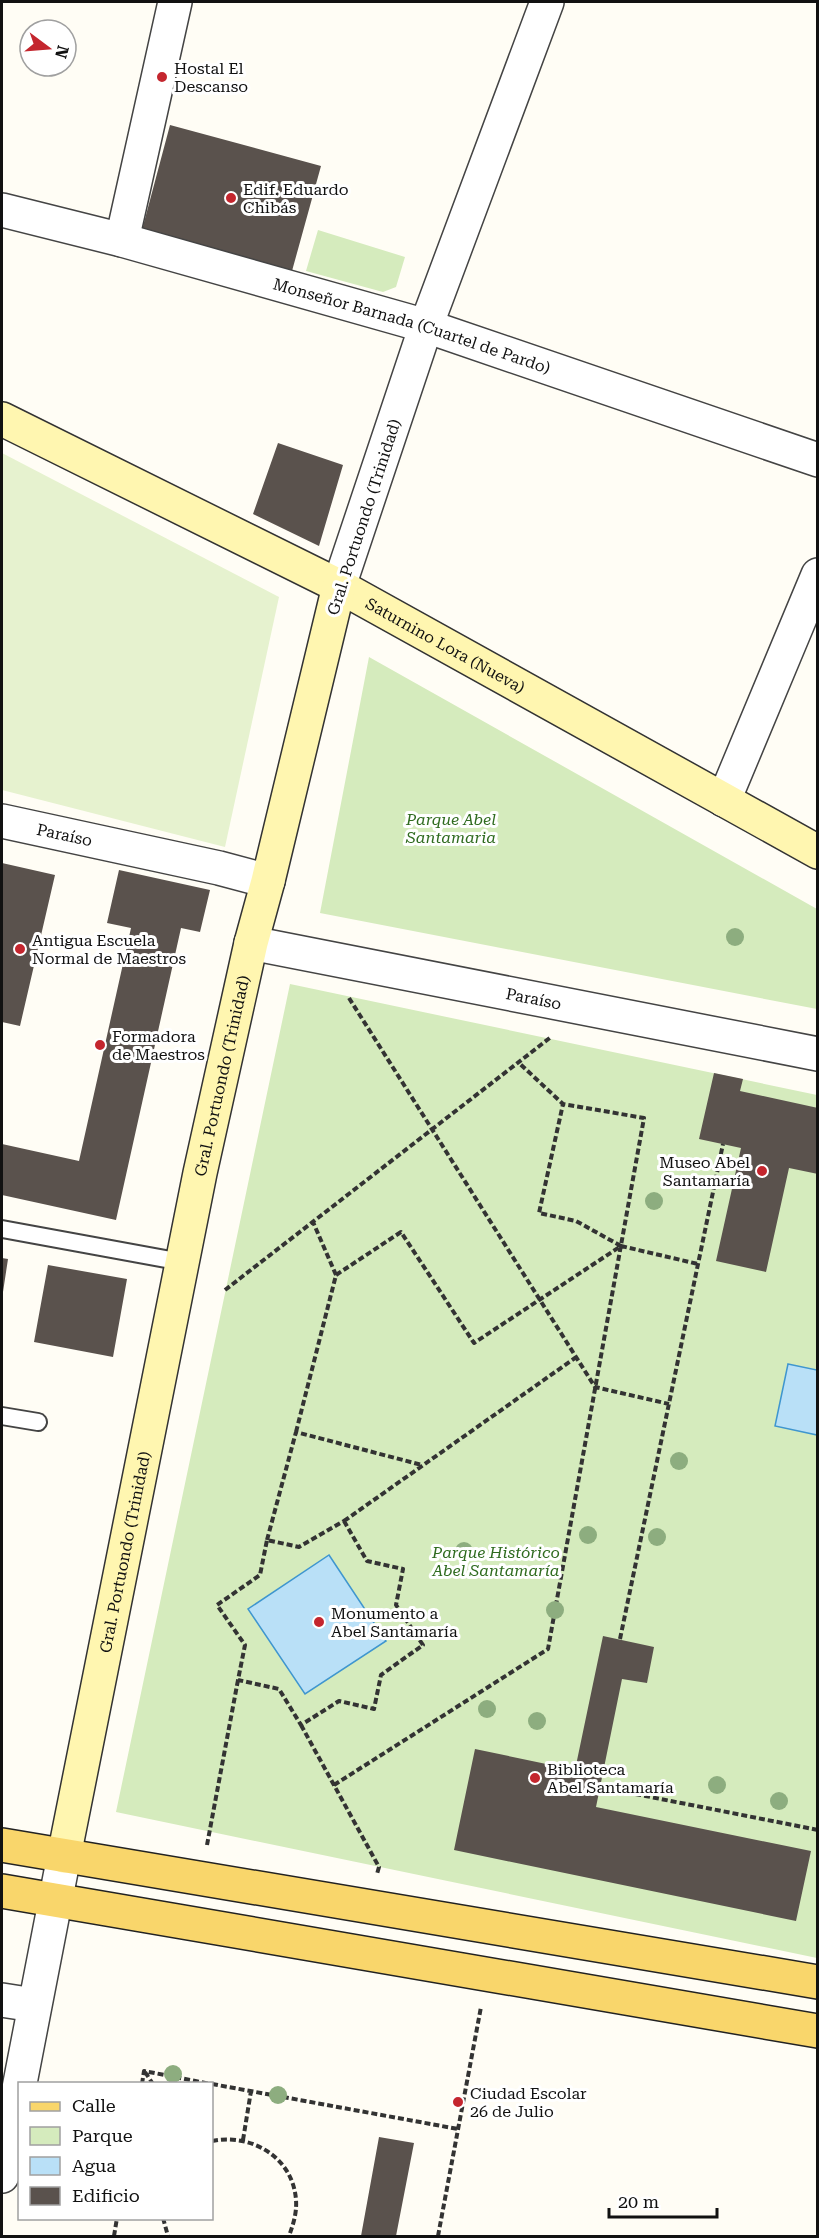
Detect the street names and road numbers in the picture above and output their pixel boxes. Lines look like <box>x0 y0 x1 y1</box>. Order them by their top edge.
street label: Monseñor Barnada (Cuartel de Pardo) <box>271 274 553 377</box>
street label: Gral. Portuondo (Trinidad) <box>323 417 405 617</box>
street label: Saturnino Lora (Nueva) <box>363 593 528 697</box>
street label: Paraíso <box>35 819 94 850</box>
street label: Gral. Portuondo (Trinidad) <box>190 974 253 1178</box>
street label: Paraíso <box>504 984 563 1013</box>
street label: Gral. Portuondo (Trinidad) <box>95 1450 154 1654</box>

